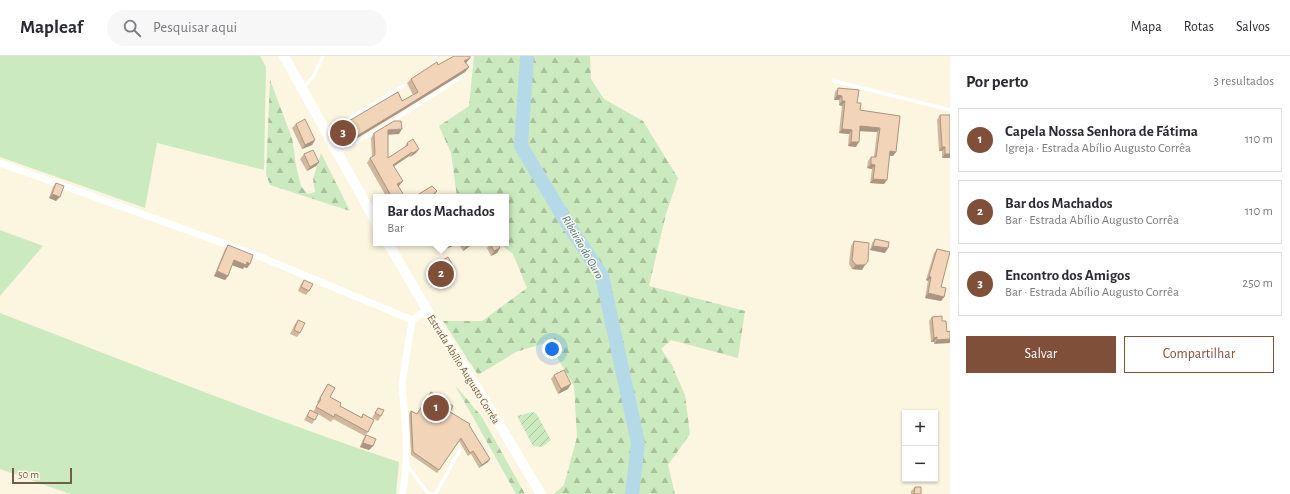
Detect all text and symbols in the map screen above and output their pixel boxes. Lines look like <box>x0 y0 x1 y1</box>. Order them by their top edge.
search box <box>107 10 387 46</box>
icon: search <box>121 17 143 39</box>
text: Mapleaf <box>20 18 83 37</box>
text: Pesquisar aqui <box>153 20 237 35</box>
text: Mapa <box>1131 20 1162 34</box>
text: Rotas <box>1184 20 1214 34</box>
text: Salvos <box>1236 20 1270 34</box>
text: Por perto <box>966 73 1029 90</box>
text: 3 resultados <box>1214 75 1274 88</box>
pin: 3 <box>330 118 356 148</box>
text: Capela Nossa Senhora de Fátima <box>1005 124 1198 139</box>
text: 1 <box>978 133 982 146</box>
text: 110 m <box>1245 133 1273 146</box>
text: Igreja · Estrada Abílio Augusto Corrêa <box>1005 142 1191 155</box>
popup <box>373 194 509 246</box>
text: Bar dos Machados <box>1005 196 1113 211</box>
text: Bar dos Machados <box>387 204 495 219</box>
text: 2 <box>977 205 983 218</box>
text: 110 m <box>1245 205 1273 218</box>
water label: Ribeirão do Ouro <box>560 213 606 281</box>
text: Bar · Estrada Abílio Augusto Corrêa <box>1005 214 1179 227</box>
text: Bar <box>387 222 404 235</box>
pin: 2 <box>428 259 454 289</box>
text: Encontro dos Amigos <box>1005 268 1130 283</box>
text: 3 <box>977 277 983 290</box>
text: 250 m <box>1242 277 1273 290</box>
text: Bar · Estrada Abílio Augusto Corrêa <box>1005 286 1179 299</box>
street label: Estrada Abílio Augusto Corrêa <box>425 313 502 426</box>
button: Salvar <box>966 336 1116 373</box>
button: Compartilhar <box>1124 336 1274 373</box>
your location <box>542 339 562 359</box>
pin: 1 <box>423 393 449 423</box>
map controls <box>902 410 938 482</box>
button: + <box>902 410 938 446</box>
button: − <box>902 446 938 482</box>
scale bar <box>12 466 72 485</box>
text: 50 m <box>18 469 39 480</box>

